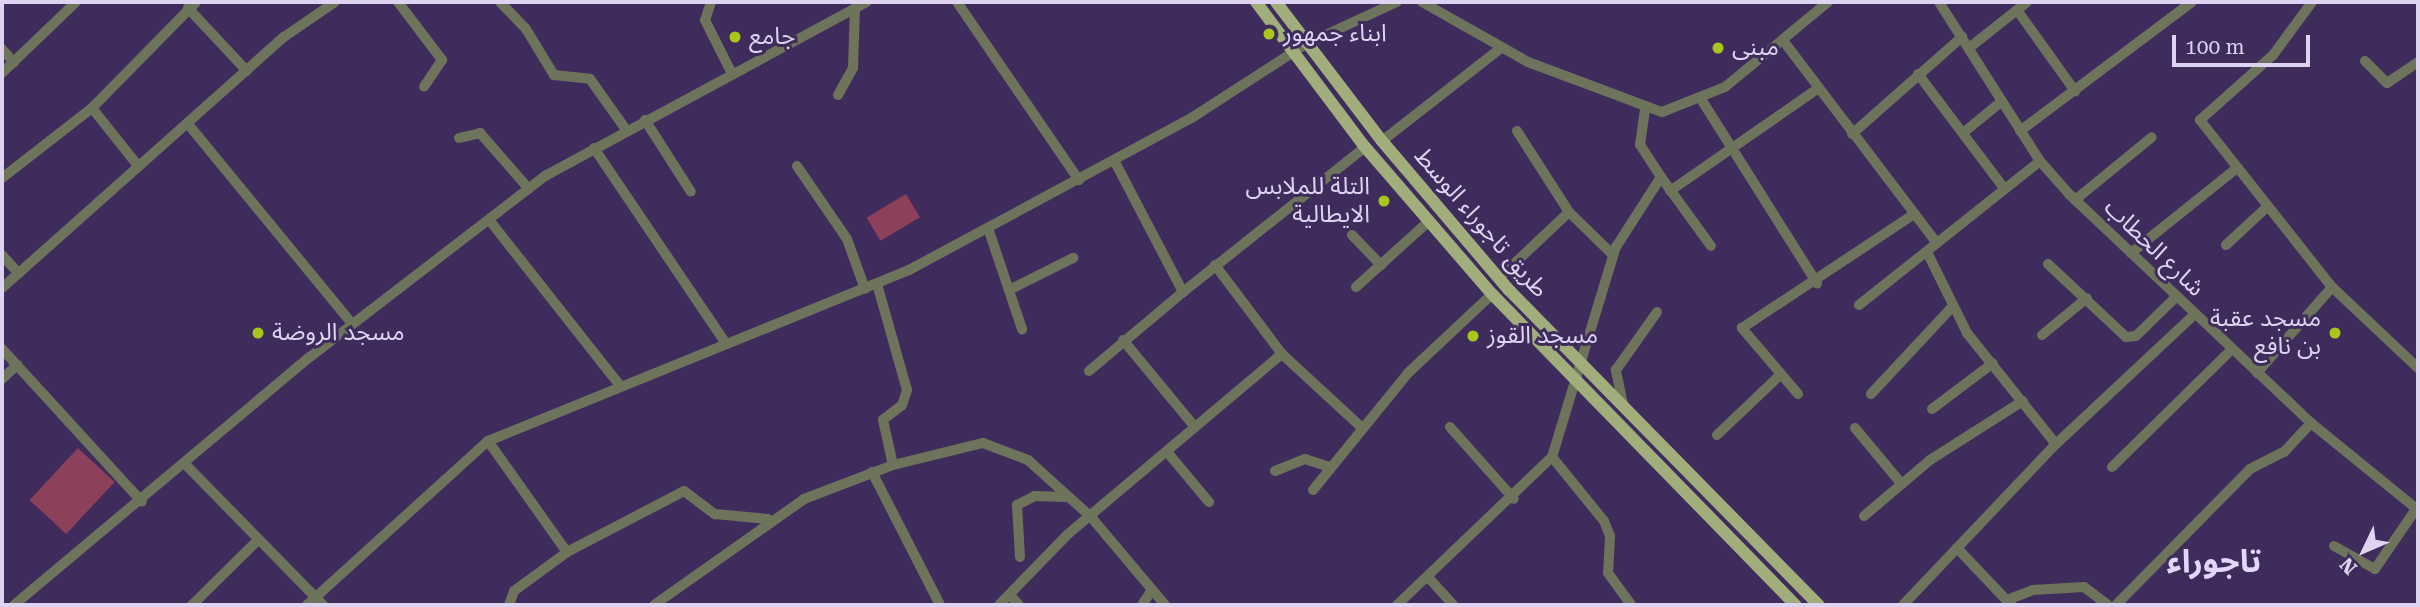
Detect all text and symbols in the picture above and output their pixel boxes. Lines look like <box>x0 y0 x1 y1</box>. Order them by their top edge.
place label: ابناء جمهور <box>1283 20 1387 48</box>
scale bar <box>2175 21 2313 65</box>
place label: جامع <box>749 23 795 51</box>
marker: ابناء جمهور <box>1261 26 1277 42</box>
marker: جامع <box>727 29 743 45</box>
place label: مبنى <box>1732 34 1779 62</box>
text: 100 m <box>2185 35 2245 59</box>
marker: مبنى <box>1710 40 1726 56</box>
street label: طريق تاجوراء الوسط <box>1408 142 1554 304</box>
place label: التلة للملابس الايطالية <box>1246 173 1370 229</box>
marker: التلة للملابس الايطالية <box>1376 193 1392 209</box>
street label: شارع الحطاب <box>2098 193 2210 303</box>
place label: مسجد عقبة بن نافع <box>2210 305 2321 361</box>
place label: مسجد الروضة <box>272 319 405 347</box>
place label: مسجد القوز <box>1487 322 1598 350</box>
marker: مسجد الروضة <box>250 325 266 341</box>
marker: مسجد عقبة بن نافع <box>2327 325 2343 341</box>
marker: مسجد القوز <box>1465 328 1481 344</box>
north arrow <box>2329 516 2399 586</box>
district label: تاجوراء <box>2167 542 2261 580</box>
text: N <box>2335 553 2362 579</box>

